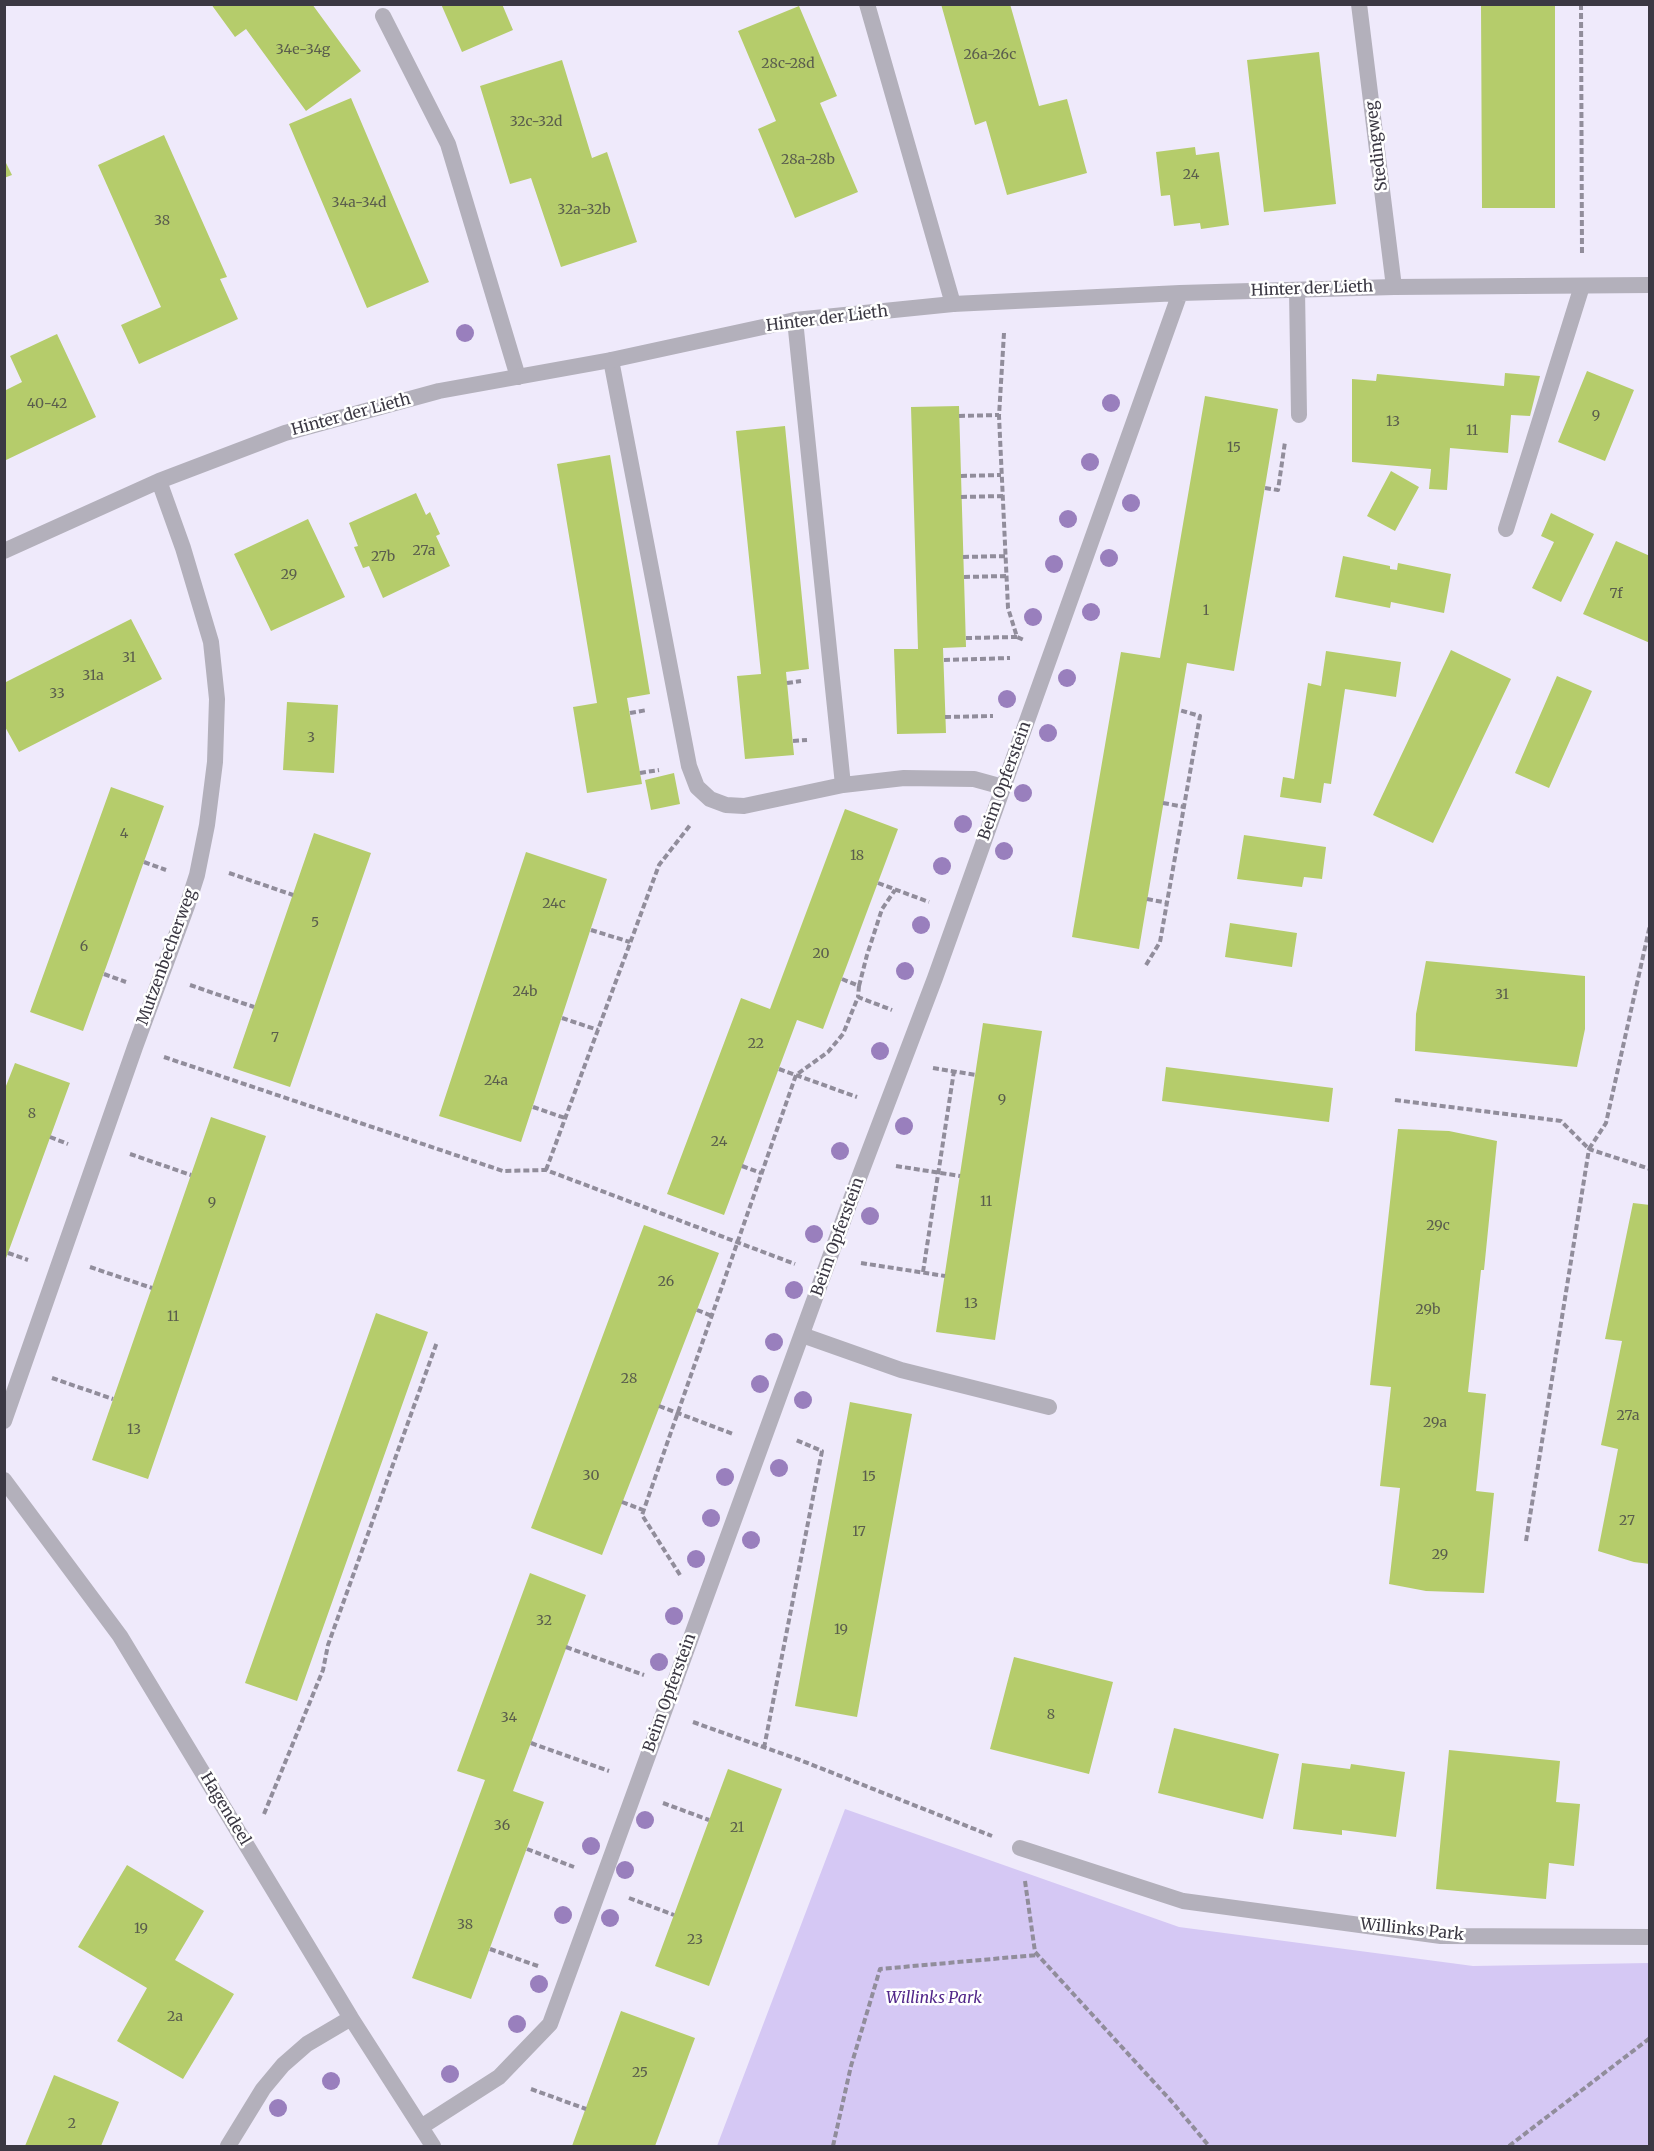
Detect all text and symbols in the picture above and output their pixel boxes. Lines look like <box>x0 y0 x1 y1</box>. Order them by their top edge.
house number: 34e-34g <box>276 42 330 58</box>
house number: 26a-26c <box>964 47 1016 63</box>
house number: 28c-28d <box>761 56 815 72</box>
street label: Stedingweg <box>1362 100 1392 192</box>
house number: 32c-32d <box>510 114 562 130</box>
house number: 28a-28b <box>781 152 835 168</box>
house number: 24 <box>1183 167 1199 183</box>
house number: 34a-34d <box>332 195 386 211</box>
house number: 32a-32b <box>557 202 611 218</box>
house number: 38 <box>154 213 170 229</box>
street label: Hinter der Lieth <box>1250 277 1374 301</box>
street label: Hinter der Lieth <box>765 302 889 336</box>
street label: Hinter der Lieth <box>289 390 413 440</box>
house number: 40-42 <box>27 396 67 412</box>
house number: 9 <box>1592 408 1600 424</box>
house number: 13 <box>1386 414 1400 430</box>
house number: 11 <box>1466 423 1478 439</box>
house number: 15 <box>1227 440 1241 456</box>
house number: 27a <box>413 543 435 559</box>
house number: 27b <box>371 549 395 565</box>
house number: 29 <box>281 567 297 583</box>
house number: 7f <box>1609 586 1623 602</box>
house number: 1 <box>1203 603 1209 619</box>
house number: 31 <box>122 650 136 666</box>
house number: 31a <box>82 668 104 684</box>
house number: 33 <box>49 686 65 702</box>
street label: Beim Opferstein <box>975 719 1035 843</box>
house number: 3 <box>307 730 315 746</box>
house number: 4 <box>120 826 128 842</box>
house number: 18 <box>850 848 864 864</box>
street label: Mutzenbecherweg <box>133 886 201 1028</box>
house number: 24c <box>542 896 566 912</box>
house number: 5 <box>311 915 319 931</box>
house number: 6 <box>80 939 88 955</box>
house number: 20 <box>812 946 830 962</box>
house number: 24b <box>513 984 537 1000</box>
house number: 31 <box>1495 987 1509 1003</box>
house number: 7 <box>271 1030 279 1046</box>
house number: 22 <box>748 1036 764 1052</box>
house number: 24a <box>484 1073 508 1089</box>
house number: 9 <box>998 1092 1006 1108</box>
house number: 8 <box>28 1106 36 1122</box>
house number: 24 <box>711 1134 727 1150</box>
street label: Beim Opferstein <box>808 1175 868 1299</box>
house number: 11 <box>980 1194 992 1210</box>
house number: 9 <box>208 1195 216 1211</box>
house number: 29c <box>1426 1218 1450 1234</box>
house number: 26 <box>658 1274 674 1290</box>
house number: 13 <box>964 1296 978 1312</box>
house number: 29b <box>1416 1302 1440 1318</box>
house number: 11 <box>167 1309 179 1325</box>
house number: 28 <box>621 1371 637 1387</box>
house number: 27a <box>1617 1408 1639 1424</box>
house number: 29a <box>1423 1415 1447 1431</box>
house number: 13 <box>127 1422 141 1438</box>
house number: 30 <box>583 1468 599 1484</box>
house number: 15 <box>862 1469 876 1485</box>
house number: 27 <box>1619 1513 1635 1529</box>
house number: 17 <box>852 1524 866 1540</box>
house number: 29 <box>1432 1547 1448 1563</box>
house number: 32 <box>536 1613 552 1629</box>
house number: 19 <box>834 1622 848 1638</box>
street label: Beim Opferstein <box>640 1631 700 1755</box>
house number: 8 <box>1047 1707 1055 1723</box>
house number: 34 <box>501 1710 517 1726</box>
street label: Hagendeel <box>196 1769 254 1849</box>
house number: 36 <box>494 1818 510 1834</box>
house number: 21 <box>730 1820 744 1836</box>
street label: Willinks Park <box>1359 1915 1465 1945</box>
house number: 38 <box>457 1917 473 1933</box>
house number: 19 <box>134 1921 148 1937</box>
house number: 23 <box>687 1932 703 1948</box>
park label: Willinks Park <box>886 1988 982 2008</box>
house number: 2a <box>167 2009 183 2025</box>
house number: 25 <box>632 2065 648 2081</box>
house number: 2 <box>68 2116 76 2132</box>

